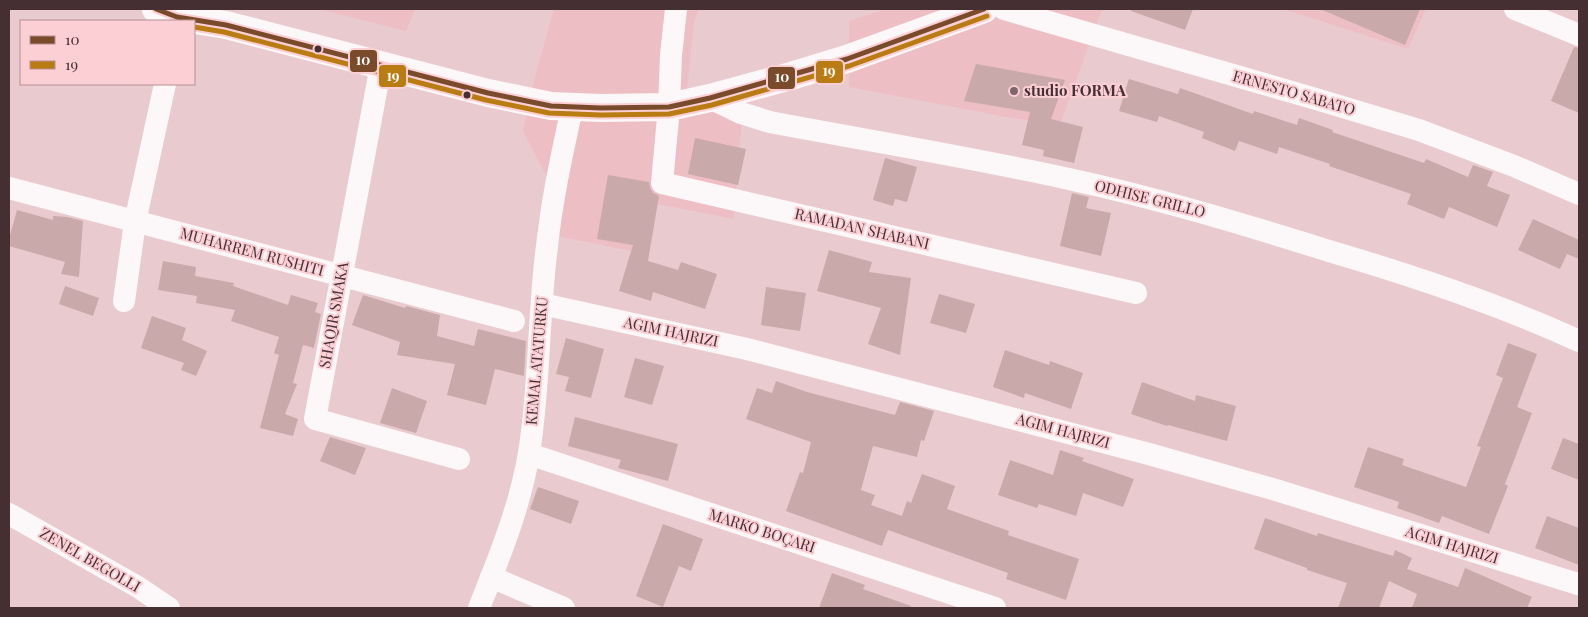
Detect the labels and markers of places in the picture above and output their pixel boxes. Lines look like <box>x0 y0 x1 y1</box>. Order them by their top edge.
unlabelled marker <box>313 44 323 54</box>
place label: studio FORMA <box>1024 80 1127 100</box>
marker: studio FORMA <box>1008 85 1020 97</box>
unlabelled marker <box>462 90 472 100</box>

